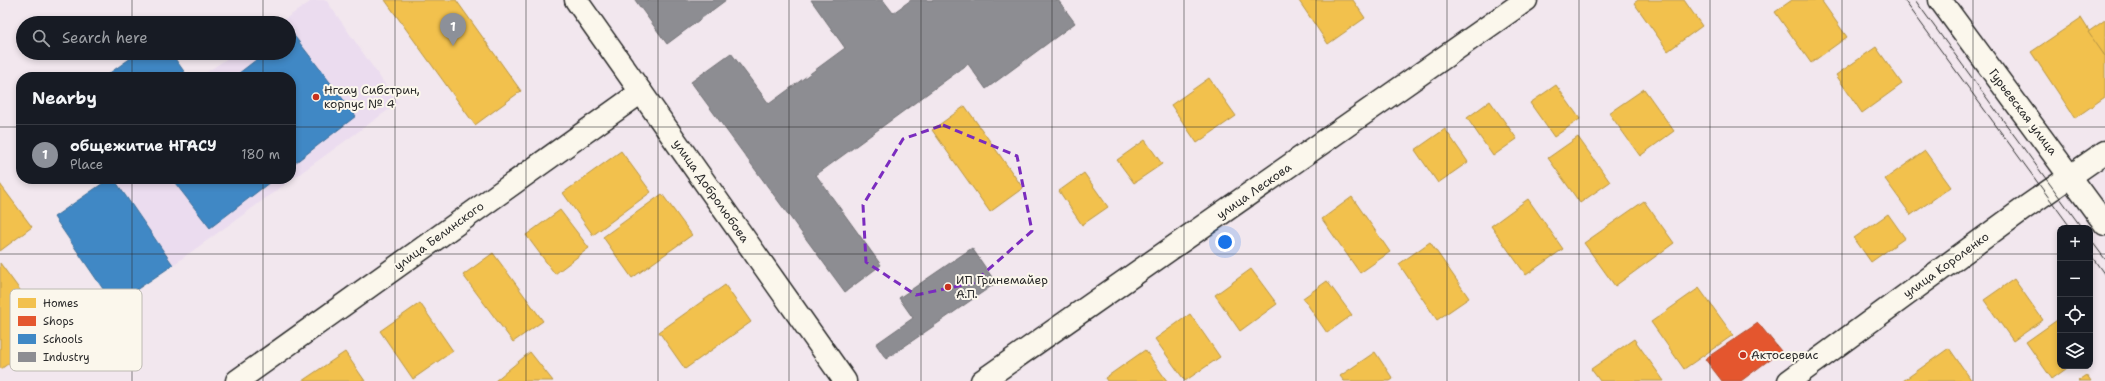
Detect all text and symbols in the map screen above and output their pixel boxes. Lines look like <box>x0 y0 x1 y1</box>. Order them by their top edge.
pin: 1 <box>440 13 466 46</box>
search box <box>16 16 296 60</box>
icon: search <box>30 27 52 49</box>
text: Search here <box>62 28 148 48</box>
street label: Гурьевская улица <box>1985 66 2061 159</box>
place label: Нгсау Сибстрин, корпус № 4 <box>324 82 420 112</box>
text: Nearby <box>32 87 97 109</box>
marker: Нгсау Сибстрин, корпус № 4 <box>311 92 321 102</box>
text: общежитие НГАСУ <box>70 136 217 156</box>
street label: улица Добролюбова <box>669 136 753 246</box>
text: 1 <box>42 146 48 163</box>
text: 180 m <box>241 146 280 163</box>
text: Place <box>70 156 103 173</box>
street label: улица Лескова <box>1213 159 1295 223</box>
street label: улица Белинского <box>391 198 487 274</box>
map controls <box>2057 225 2093 369</box>
button: + <box>2057 225 2093 261</box>
street label: улица Короленко <box>1900 228 1992 302</box>
your location <box>1215 232 1235 252</box>
button: − <box>2057 261 2093 297</box>
place label: ИП Гринемайер А.П. <box>956 272 1048 302</box>
marker: ИП Гринемайер А.П. <box>943 282 953 292</box>
legend <box>10 289 142 371</box>
text: Homes <box>43 296 79 311</box>
button: locate <box>2057 297 2093 333</box>
text: Shops <box>43 314 74 329</box>
text: Schools <box>43 332 83 347</box>
button: layers <box>2057 333 2093 369</box>
place label: Актосервис <box>1751 347 1819 363</box>
text: Industry <box>43 350 90 365</box>
marker: Актосервис <box>1738 350 1748 360</box>

